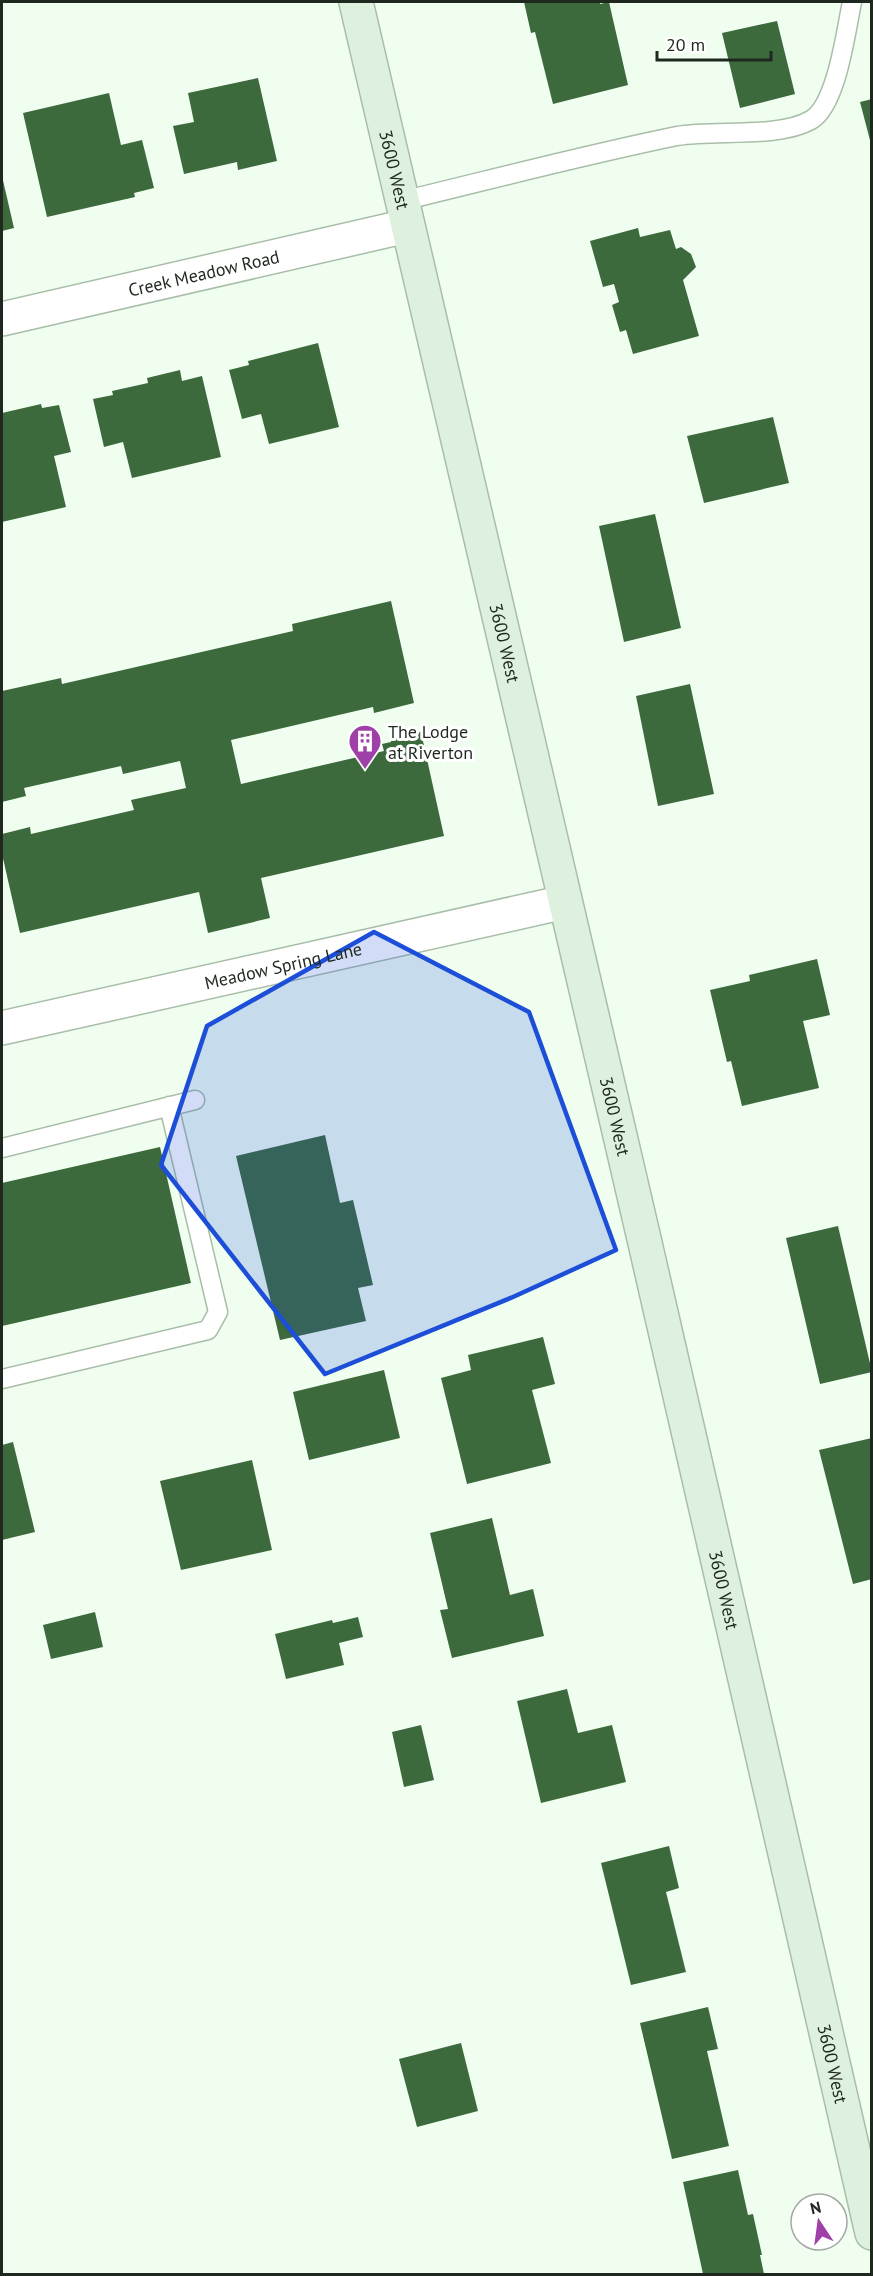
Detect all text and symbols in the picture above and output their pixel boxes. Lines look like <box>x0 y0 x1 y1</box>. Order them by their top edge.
scale bar <box>657 24 771 62</box>
text: 20 m <box>666 33 705 56</box>
street label: 3600 West <box>375 128 415 211</box>
street label: Creek Meadow Road <box>126 244 282 301</box>
street label: 3600 West <box>485 601 526 685</box>
place label: The Lodge at Riverton <box>388 720 473 764</box>
building icon: The Lodge at Riverton <box>347 723 383 770</box>
street label: Meadow Spring Lane <box>202 936 364 994</box>
street label: 3600 West <box>595 1074 636 1158</box>
street label: 3600 West <box>704 1548 745 1632</box>
street label: 3600 West <box>813 2022 853 2105</box>
north arrow <box>789 2192 849 2252</box>
text: N <box>808 2196 823 2218</box>

